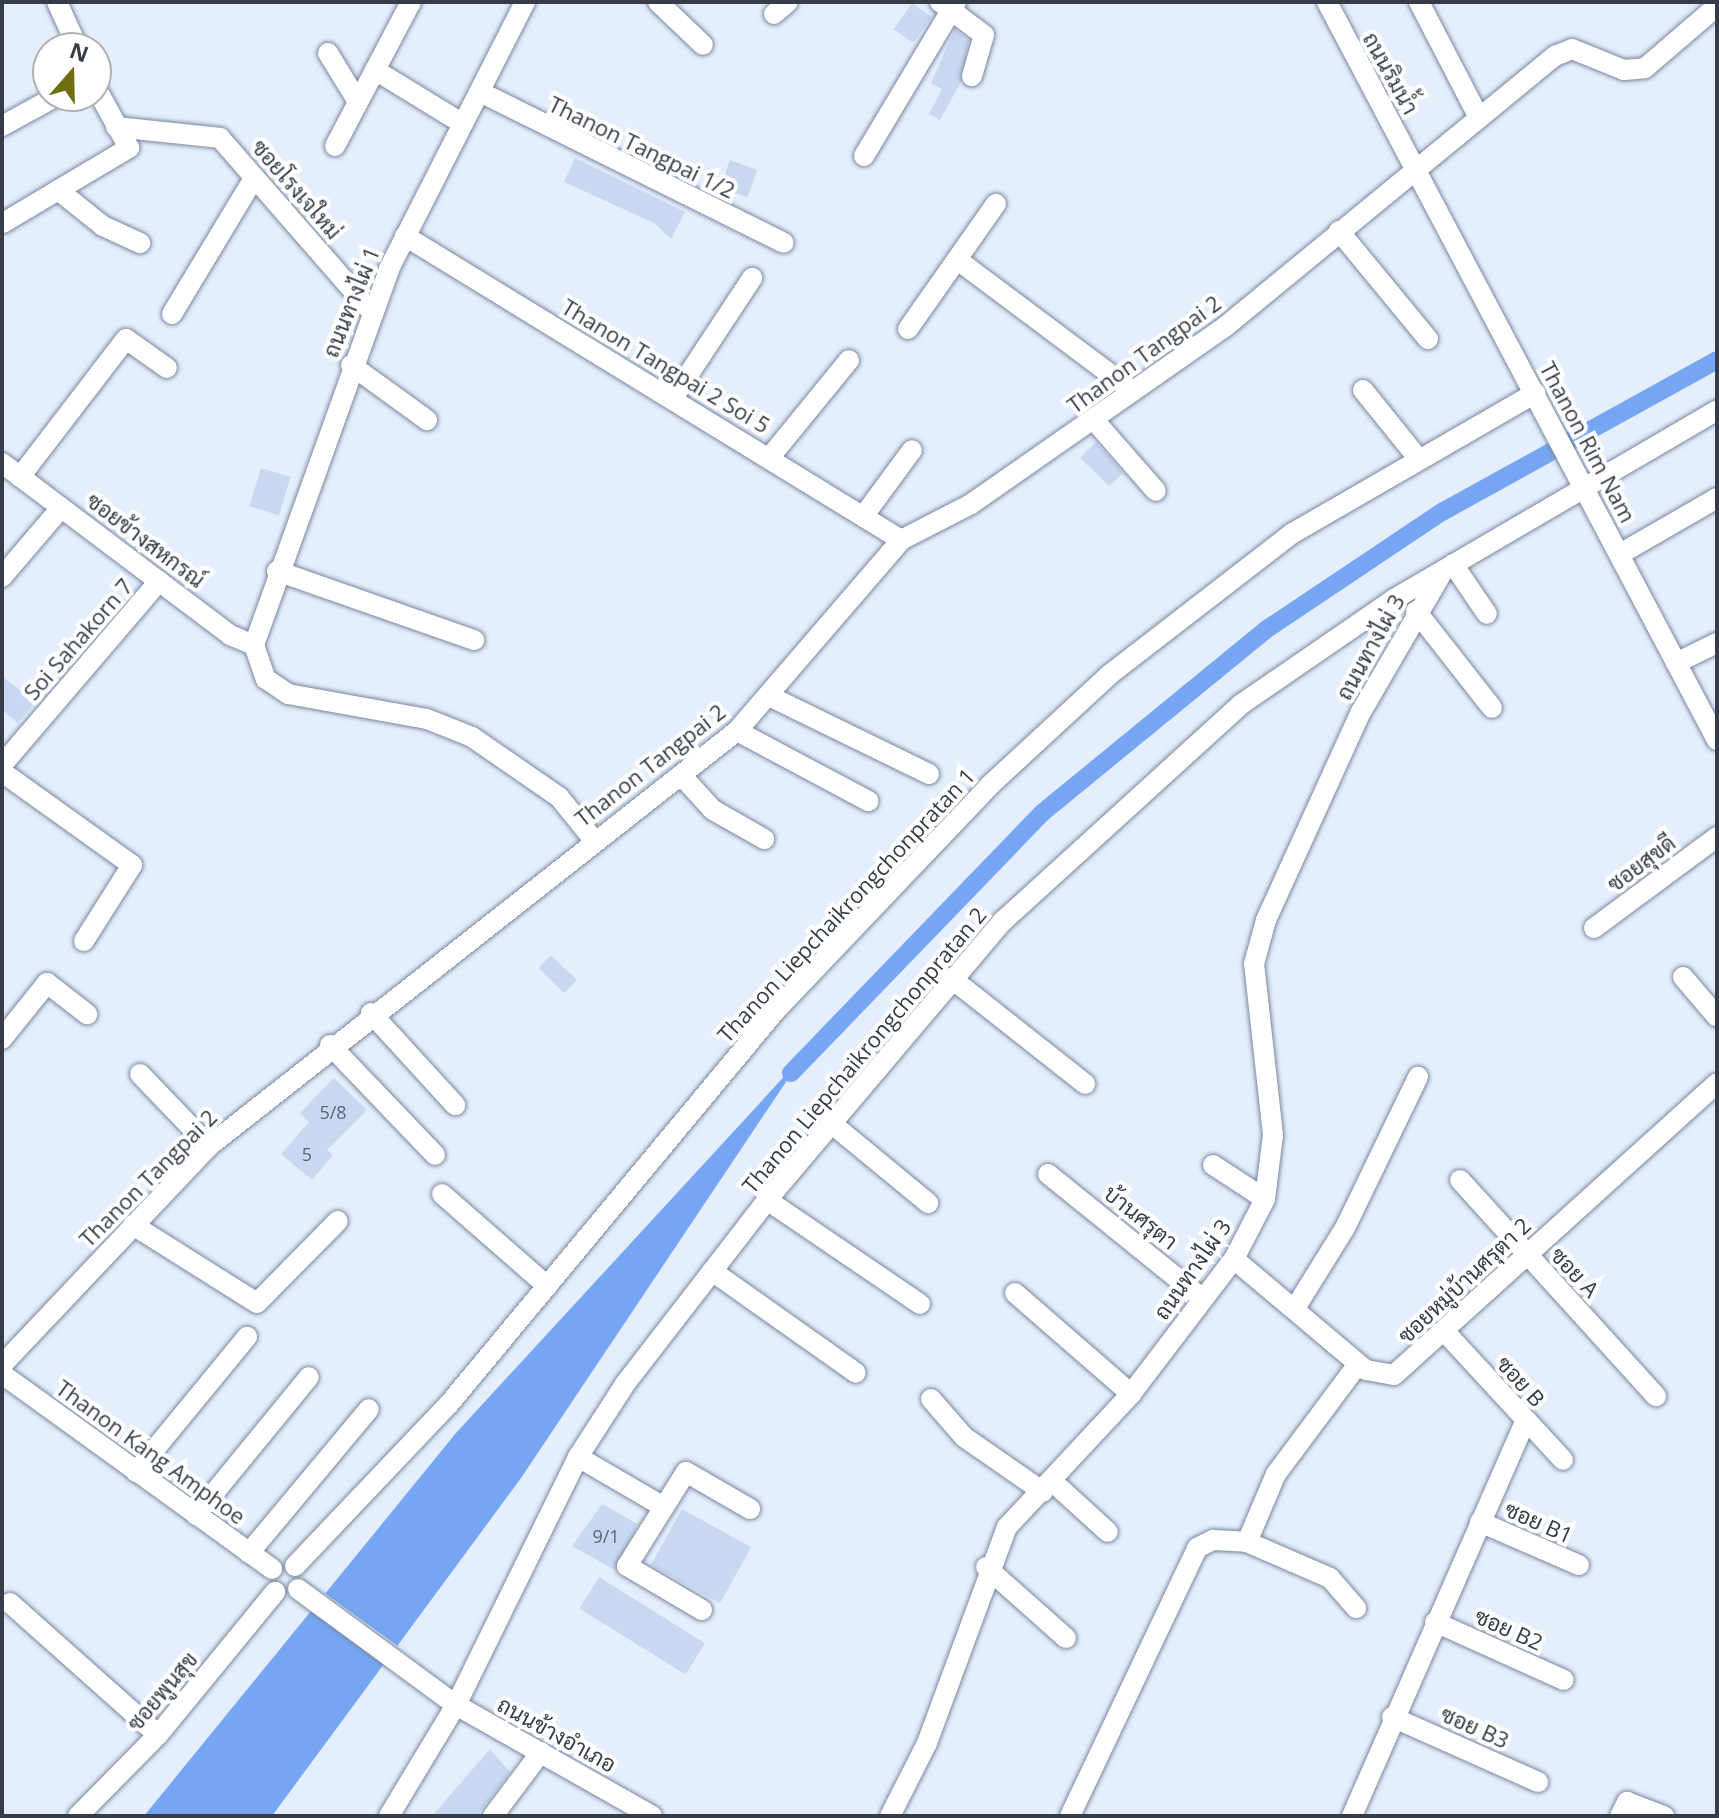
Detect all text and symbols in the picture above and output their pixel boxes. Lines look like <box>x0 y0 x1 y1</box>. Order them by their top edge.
street label: ถนนริมน้ำ <box>1358 27 1424 119</box>
north arrow <box>32 32 112 112</box>
text: N <box>66 34 93 68</box>
street label: Thanon Tangpai 1/2 <box>545 90 739 204</box>
street label: ซอยโรงเจใหม่ <box>247 134 347 244</box>
street label: ถนนทางไผ่ 1 <box>317 243 385 361</box>
street label: Thanon Tangpai 2 <box>1062 290 1226 418</box>
street label: Thanon Tangpai 2 Soi 5 <box>557 293 775 439</box>
street label: Thanon Rim Nam <box>1535 357 1641 527</box>
street label: ซอยข้างสหกรณ์ <box>82 487 210 593</box>
street label: Soi Sahakorn 7 <box>18 573 138 705</box>
street label: ถนนทางไผ่ 3 <box>1330 590 1410 704</box>
street label: Thanon Tangpai 2 <box>570 698 730 832</box>
street label: Thanon Liepchaikrongchonpratan 1 <box>712 763 980 1047</box>
street label: ซอยสุขดี <box>1602 829 1680 897</box>
street label: Thanon Liepchaikrongchonpratan 2 <box>737 902 991 1198</box>
house number: 5/8 <box>319 1101 347 1123</box>
street label: Thanon Tangpai 2 <box>74 1104 222 1252</box>
house number: 5 <box>302 1143 312 1165</box>
street label: บ้านศรุตา <box>1099 1179 1183 1255</box>
street label: ซอยหมู่บ้านศรุตา 2 <box>1392 1212 1536 1348</box>
street label: ถนนทางไผ่ 3 <box>1148 1214 1236 1324</box>
street label: ซอย A <box>1545 1242 1605 1302</box>
street label: ซอย B <box>1491 1350 1551 1412</box>
street label: Thanon Kang Amphoe <box>51 1374 251 1530</box>
street label: ซอย B1 <box>1501 1495 1577 1549</box>
house number: 9/1 <box>592 1525 620 1547</box>
street label: ซอย B2 <box>1471 1602 1547 1656</box>
street label: ซอยพูนสุข <box>121 1646 203 1736</box>
street label: ถนนข้างอำเภอ <box>493 1691 621 1777</box>
street label: ซอย B3 <box>1437 1700 1513 1754</box>

